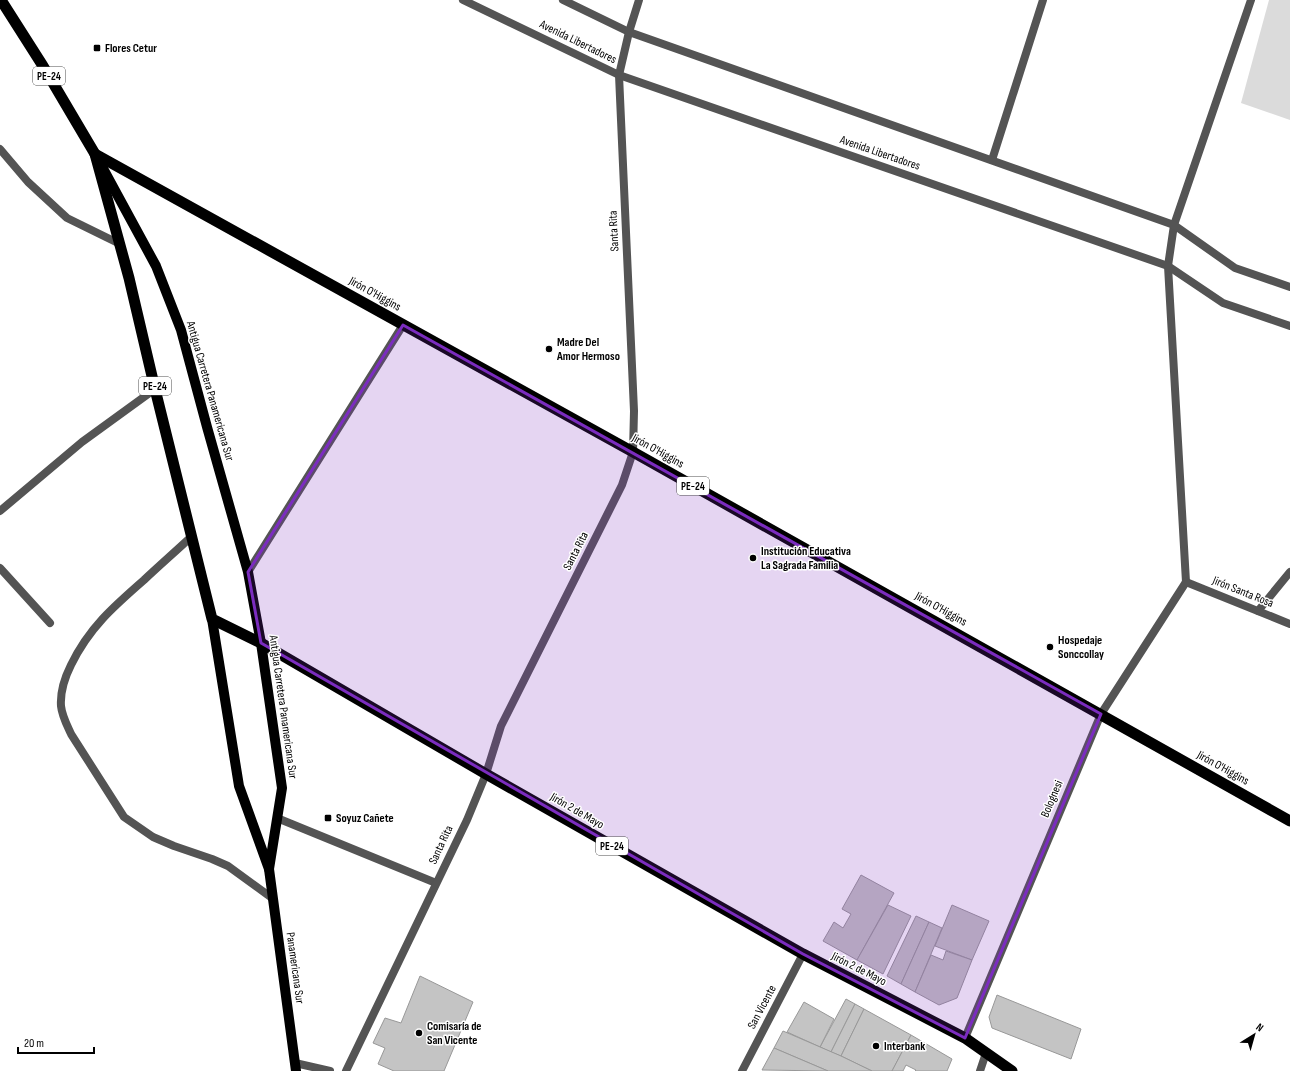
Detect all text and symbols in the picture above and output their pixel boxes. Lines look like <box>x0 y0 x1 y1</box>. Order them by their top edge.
street label: Avenida Libertadores <box>536 16 619 67</box>
place label: Flores Cetur <box>105 41 157 56</box>
marker: Flores Cetur <box>92 43 102 53</box>
road number: PE-24 <box>33 67 65 85</box>
street label: Avenida Libertadores <box>837 132 922 174</box>
street label: Santa Rita <box>605 210 623 252</box>
street label: Jirón O'Higgins <box>345 273 404 314</box>
street label: Antigua Carretera Panamericana Sur <box>183 318 237 463</box>
place label: Madre Del Amor Hermoso <box>556 335 620 364</box>
marker: Madre Del Amor Hermoso <box>544 344 554 354</box>
road number: PE-24 <box>139 377 171 395</box>
street label: Jirón O'Higgins <box>628 430 687 471</box>
road number: PE-24 <box>677 477 709 495</box>
street label: Santa Rita <box>560 529 592 573</box>
place label: Institución Educativa La Sagrada Familia <box>761 544 851 573</box>
marker: Institución Educativa La Sagrada Familia <box>748 553 758 563</box>
street label: Jirón Santa Rosa <box>1209 573 1276 611</box>
street label: Jirón O'Higgins <box>911 588 970 629</box>
street label: Antigua Carretera Panamericana Sur <box>265 633 301 780</box>
place label: Hospedaje Sonccollay <box>1058 633 1104 662</box>
marker: Hospedaje Sonccollay <box>1045 642 1055 652</box>
street label: Jirón O'Higgins <box>1193 747 1252 788</box>
street label: Bolognesi <box>1038 778 1066 820</box>
street label: Jirón 2 de Mayo <box>547 789 607 832</box>
place label: Soyuz Cañete <box>336 811 394 826</box>
marker: Soyuz Cañete <box>323 813 333 823</box>
street label: Santa Rita <box>426 823 457 867</box>
road number: PE-24 <box>596 837 628 855</box>
street label: Panamericana Sur <box>283 931 308 1005</box>
street label: Jirón 2 de Mayo <box>828 948 889 989</box>
street label: San Vicente <box>744 982 780 1032</box>
north arrow <box>1234 1015 1274 1055</box>
place label: Comisaría de San Vicente <box>427 1019 482 1048</box>
text: N <box>1253 1020 1266 1034</box>
marker: Comisaría de San Vicente <box>414 1028 424 1038</box>
scale bar <box>18 1029 94 1055</box>
text: 20 m <box>24 1036 44 1051</box>
place label: Interbank <box>884 1039 925 1054</box>
marker: Interbank <box>871 1041 881 1051</box>

